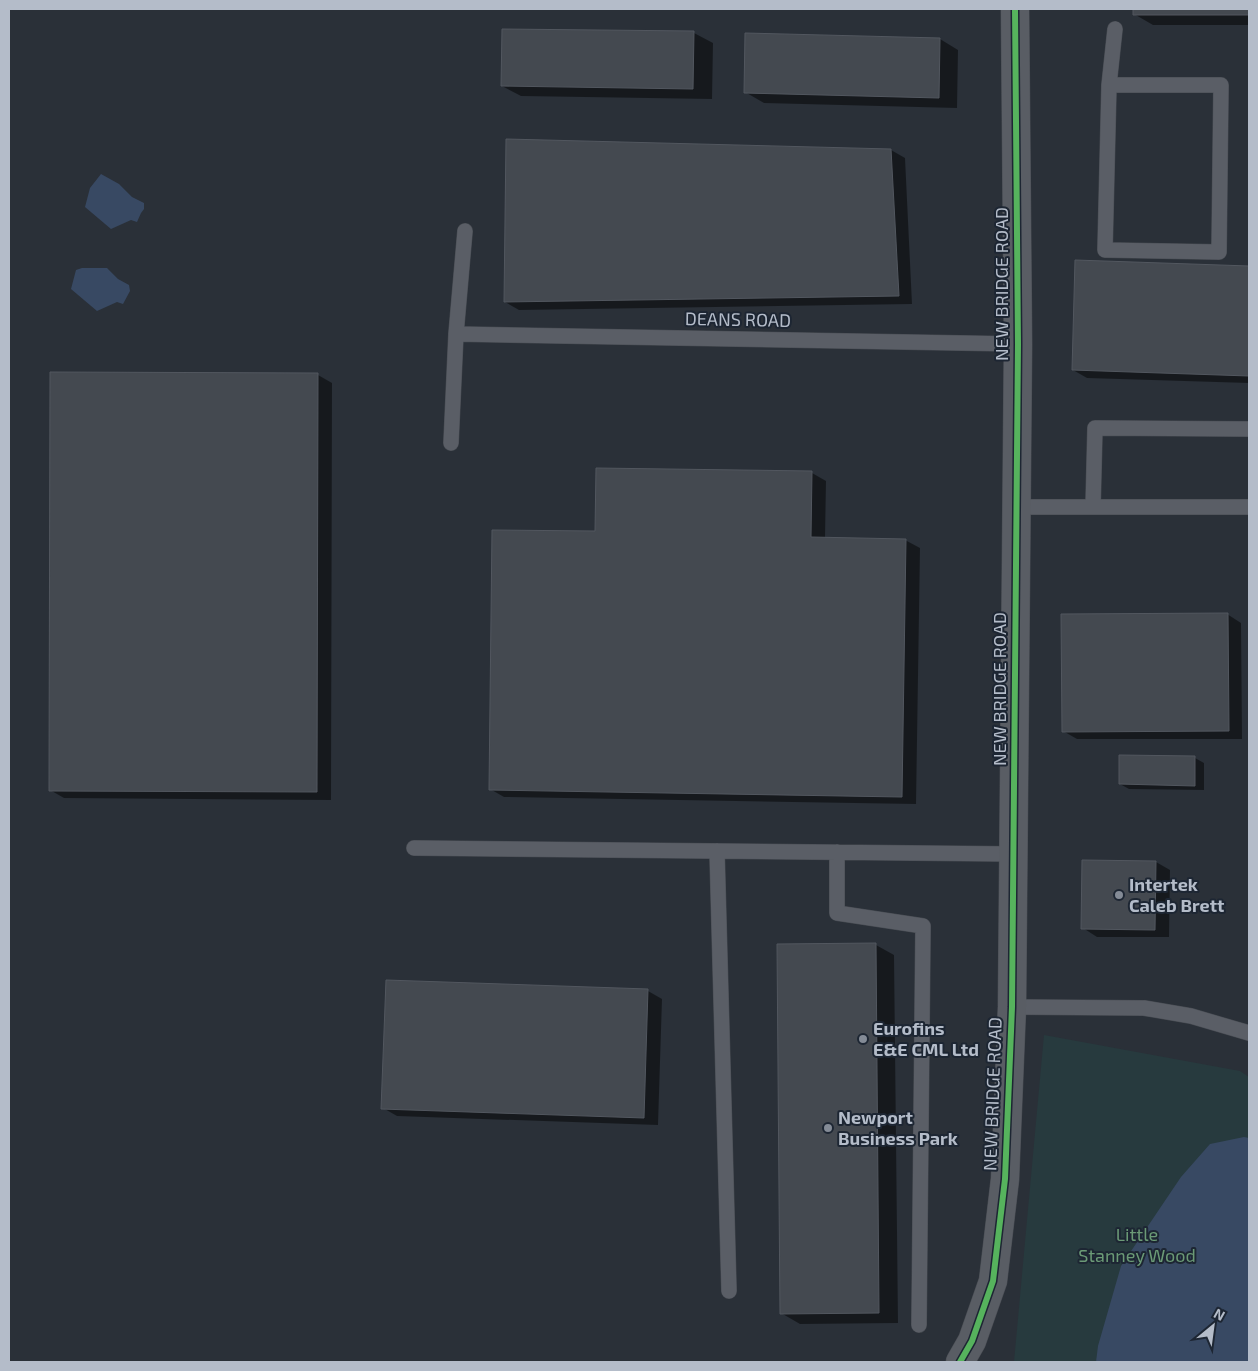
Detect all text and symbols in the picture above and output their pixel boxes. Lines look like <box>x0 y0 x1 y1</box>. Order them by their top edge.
street label: NEW BRIDGE ROAD <box>990 207 1012 361</box>
street label: DEANS ROAD <box>685 307 791 331</box>
street label: NEW BRIDGE ROAD <box>988 612 1010 766</box>
place label: Intertek Caleb Brett <box>1129 873 1225 916</box>
marker: Intertek Caleb Brett <box>1113 889 1125 901</box>
place label: Eurofins E&E CML Ltd <box>873 1017 979 1060</box>
street label: NEW BRIDGE ROAD <box>978 1017 1006 1171</box>
marker: Eurofins E&E CML Ltd <box>857 1033 869 1045</box>
place label: Newport Business Park <box>838 1106 958 1149</box>
marker: Newport Business Park <box>822 1122 834 1134</box>
park label: Little Stanney Wood <box>1078 1223 1196 1266</box>
north arrow <box>1188 1301 1238 1351</box>
text: N <box>1211 1304 1228 1324</box>

